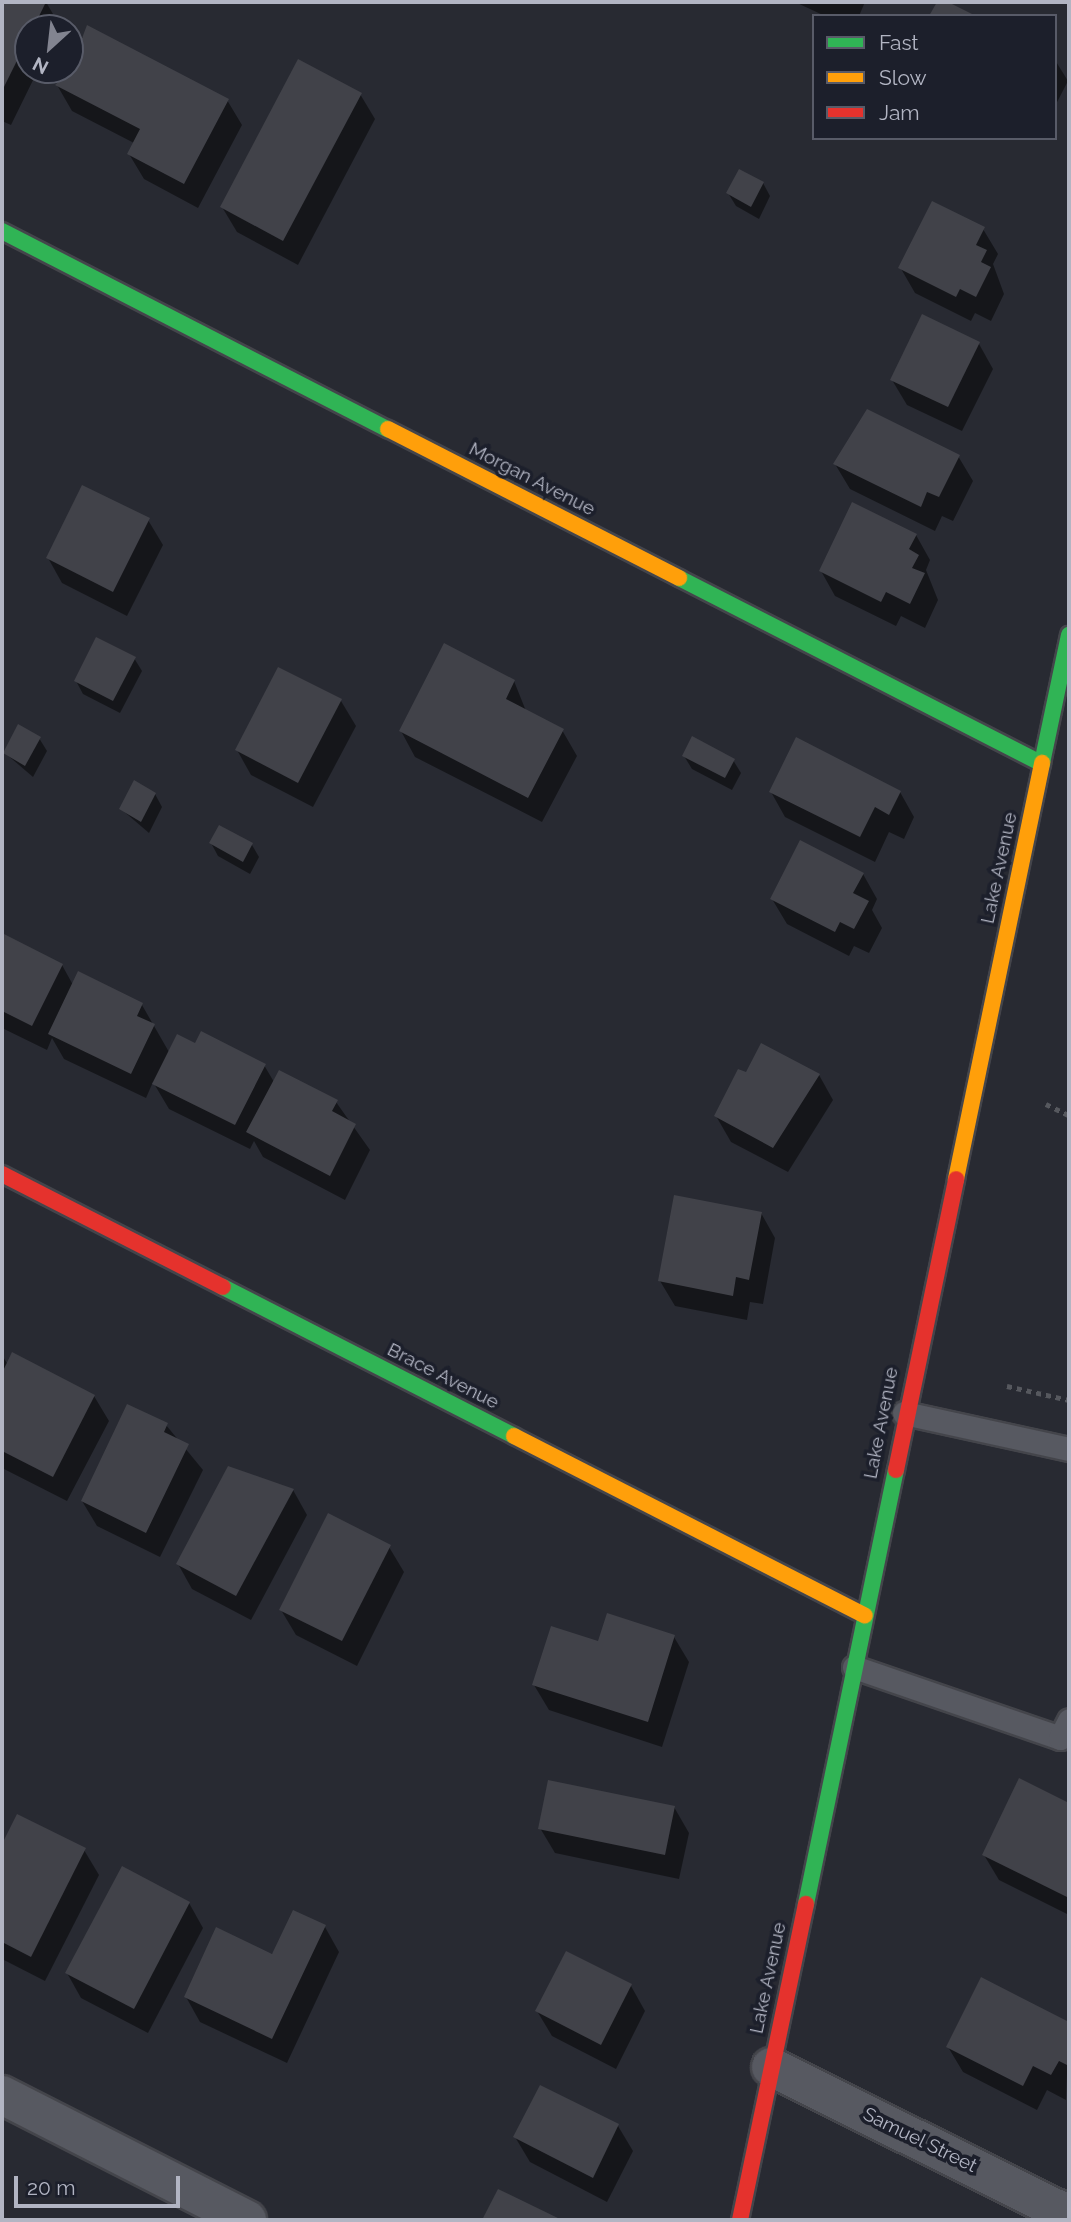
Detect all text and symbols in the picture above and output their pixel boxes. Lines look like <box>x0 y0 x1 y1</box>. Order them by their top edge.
north arrow <box>14 14 84 84</box>
legend <box>812 14 1057 140</box>
text: Fast <box>879 30 919 55</box>
text: N <box>29 53 52 79</box>
text: Slow <box>879 65 927 90</box>
text: Jam <box>879 100 920 125</box>
street label: Morgan Avenue <box>465 437 599 521</box>
street label: Lake Avenue <box>976 810 1022 926</box>
street label: Brace Avenue <box>383 1338 503 1414</box>
street label: Lake Avenue <box>859 1365 903 1481</box>
street label: Lake Avenue <box>745 1920 791 2036</box>
street label: Samuel Street <box>859 2102 981 2178</box>
scale bar <box>18 2162 184 2206</box>
text: 20 m <box>27 2175 75 2200</box>

